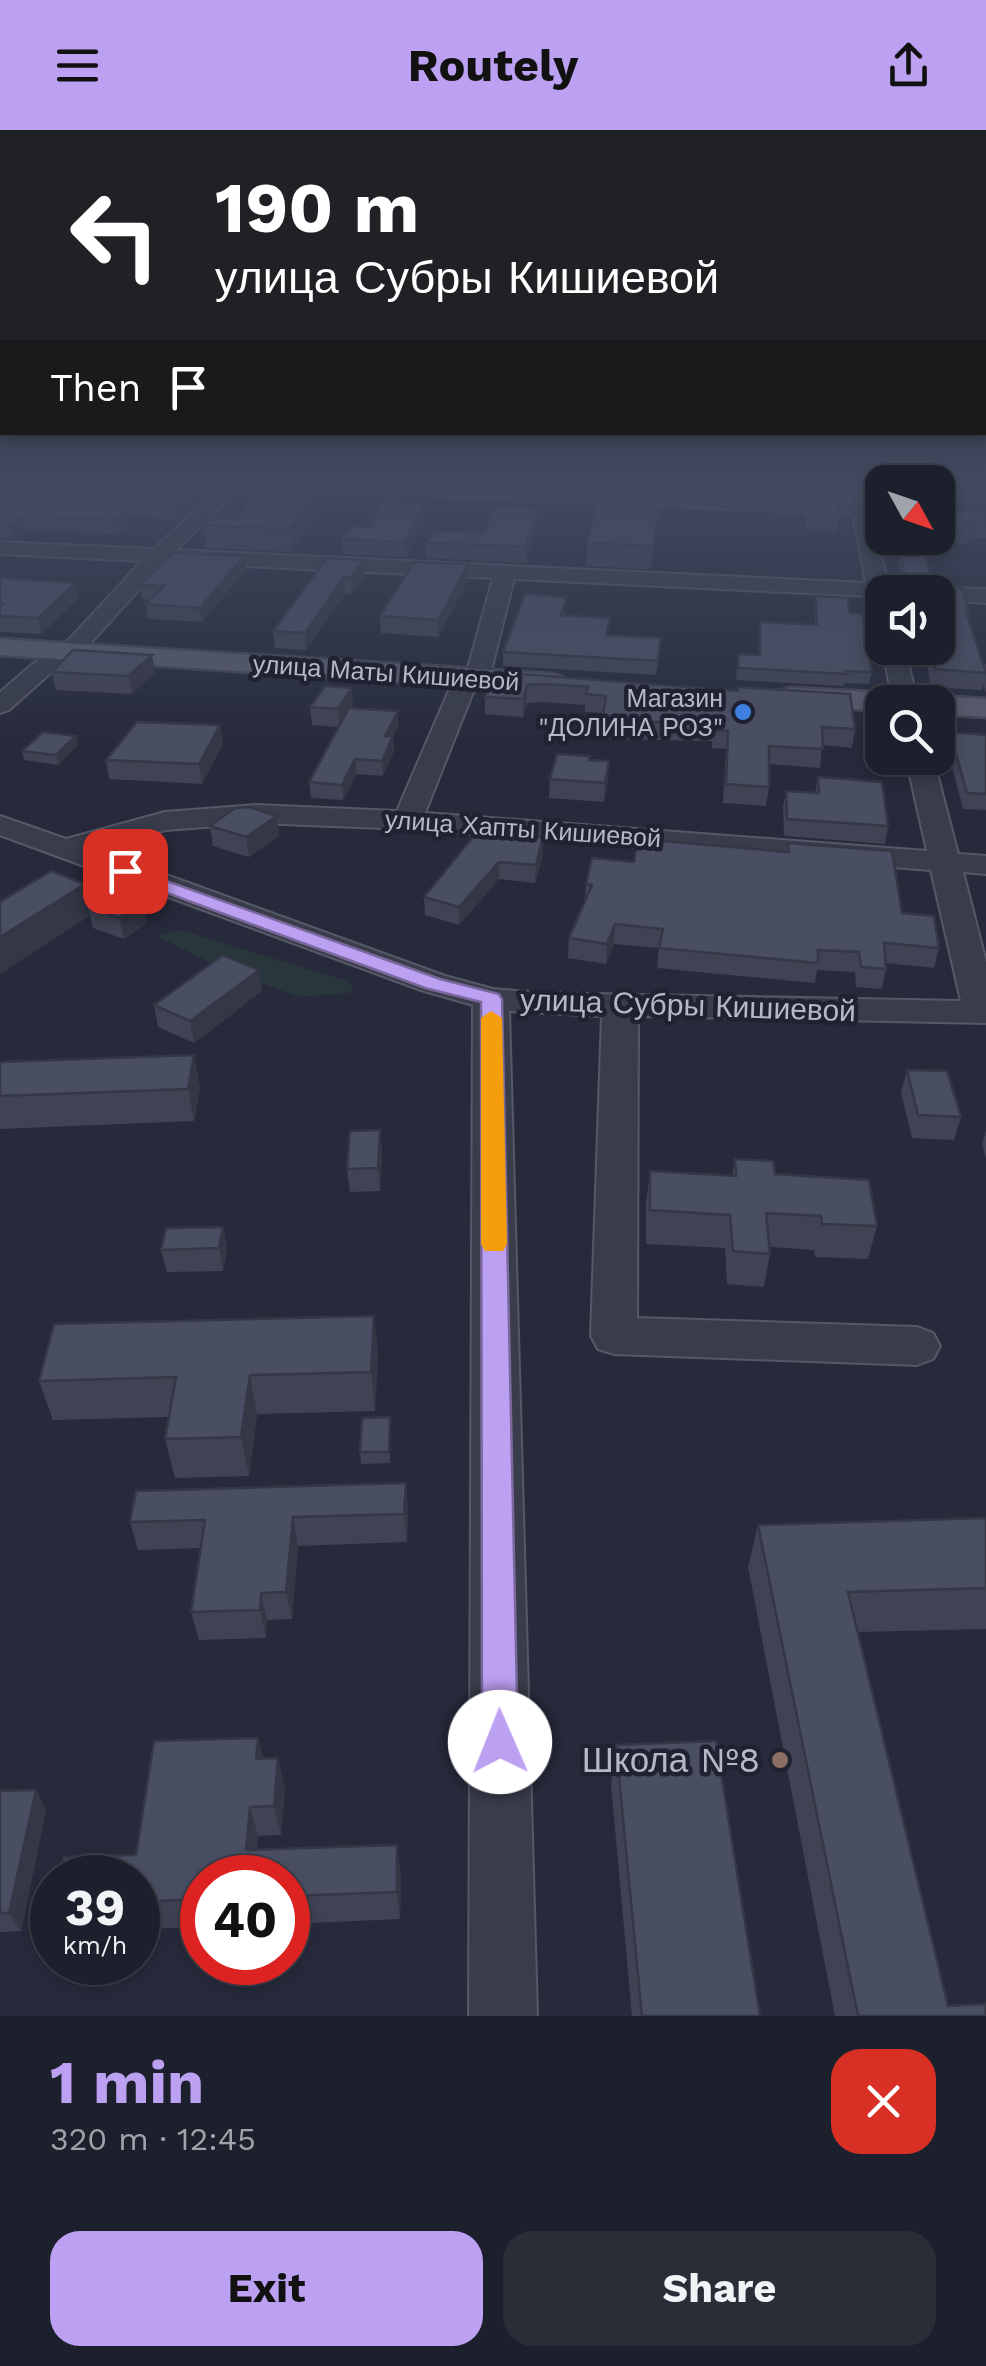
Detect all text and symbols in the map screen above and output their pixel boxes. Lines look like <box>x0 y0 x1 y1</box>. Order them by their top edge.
icon: menu <box>50 38 105 93</box>
icon: share <box>881 38 936 93</box>
text: Routely <box>408 39 578 92</box>
text: 190 m <box>215 167 419 249</box>
icon: left <box>50 170 180 300</box>
text: улица Субры Кишиевой <box>215 251 719 304</box>
icon: arrive <box>161 360 216 415</box>
text: Then <box>50 366 141 410</box>
north arrow <box>865 465 955 555</box>
map controls <box>865 465 955 775</box>
button: sound <box>865 575 955 665</box>
street label: улица Маты Кишиевой <box>252 649 520 697</box>
place label: Магазин "ДОЛИНА РОЗ" <box>538 684 723 742</box>
button: search <box>865 685 955 775</box>
marker: Магазин "ДОЛИНА РОЗ" <box>732 701 754 723</box>
street label: улица Хапты Кишиевой <box>384 805 662 853</box>
pin <box>83 829 168 914</box>
icon: arrive <box>98 844 153 899</box>
street label: улица Субры Кишиевой <box>519 982 857 1028</box>
position arrow <box>448 1690 552 1794</box>
place label: Школа №8 <box>582 1739 760 1781</box>
marker: Школа №8 <box>769 1749 791 1771</box>
speed limit sign: 40 <box>180 1855 310 1985</box>
text: 39 <box>65 1878 125 1937</box>
text: km/h <box>63 1931 127 1960</box>
text: 1 min <box>50 2047 204 2118</box>
button: close <box>831 2049 936 2154</box>
text: 320 m · 12:45 <box>50 2120 256 2158</box>
button: Exit <box>50 2231 483 2346</box>
button: Share <box>503 2231 936 2346</box>

